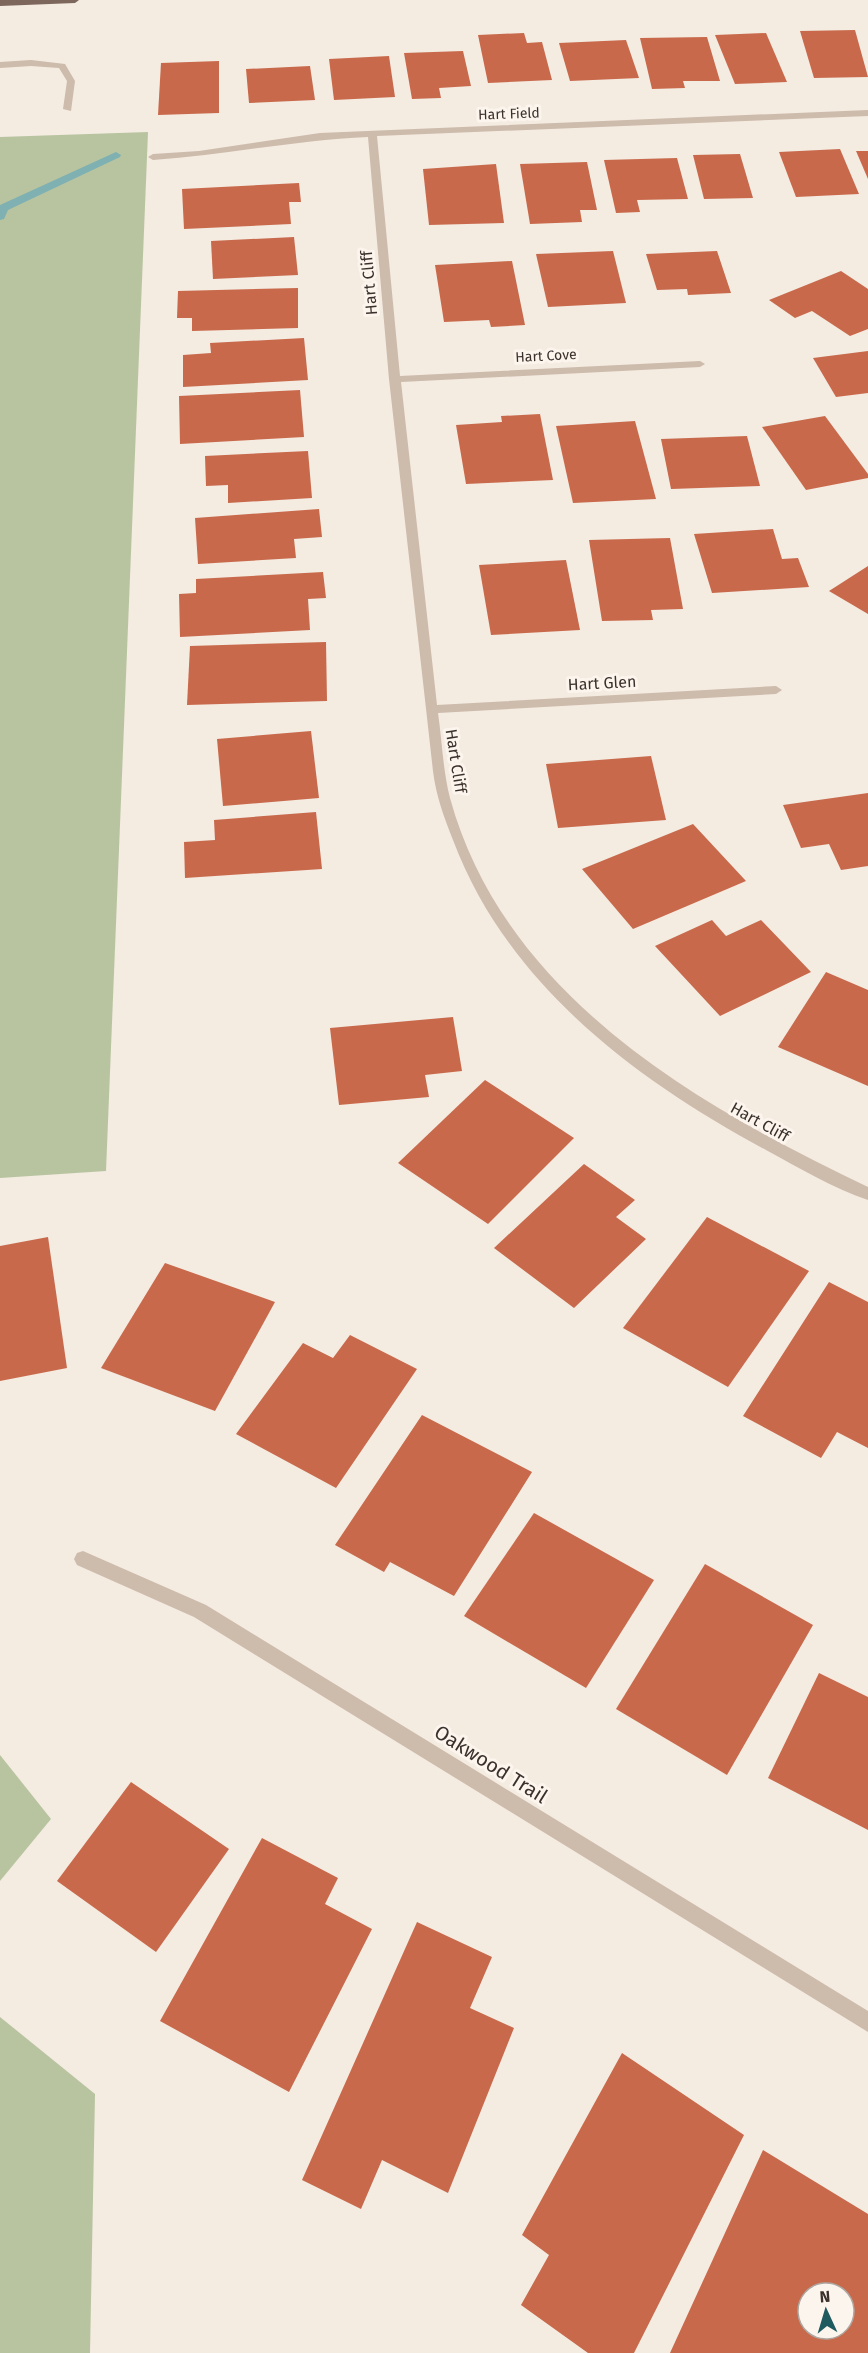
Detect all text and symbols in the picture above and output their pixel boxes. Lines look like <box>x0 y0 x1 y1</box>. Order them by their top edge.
street label: Hart Field <box>478 104 540 124</box>
street label: Hart Cliff <box>357 248 381 316</box>
street label: Hart Cove <box>515 346 577 366</box>
street label: Hart Glen <box>567 672 637 694</box>
street label: Hart Cliff <box>442 728 471 796</box>
street label: Hart Cliff <box>727 1098 794 1147</box>
street label: Oakwood Trail <box>430 1720 552 1808</box>
north arrow <box>796 2281 856 2341</box>
text: N <box>819 2287 831 2306</box>

